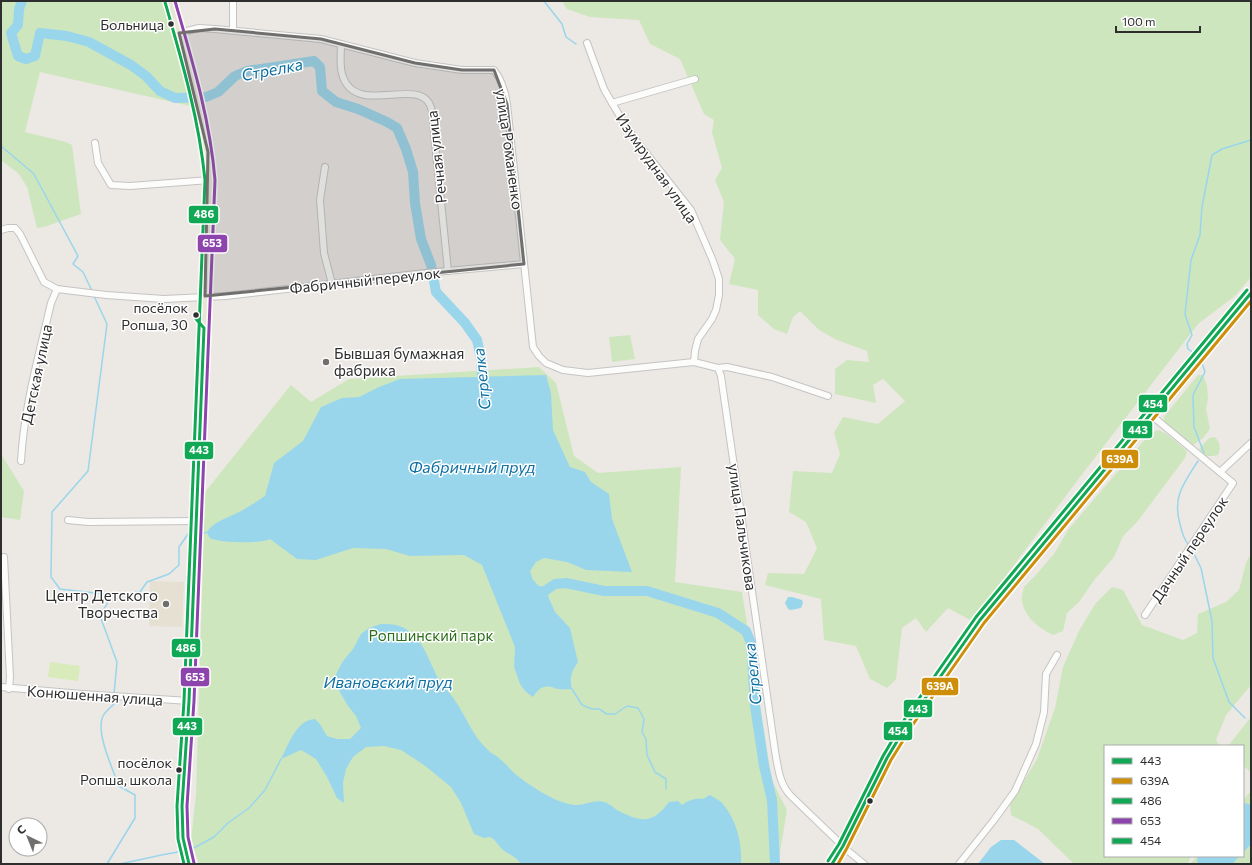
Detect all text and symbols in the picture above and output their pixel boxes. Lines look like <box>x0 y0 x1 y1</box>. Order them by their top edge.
scale bar <box>1116 8 1200 34</box>
text: 100 m <box>1122 14 1156 28</box>
place label: Больница <box>100 16 164 33</box>
marker: Больница <box>166 19 176 29</box>
water label: Стрелка <box>240 54 304 84</box>
street label: улица Романенко <box>493 87 527 211</box>
street label: Речная улица <box>422 110 450 204</box>
street label: Изумрудная улица <box>612 110 702 226</box>
line badge: 486 <box>188 205 219 224</box>
text: 486 <box>194 207 214 220</box>
line badge: 653 <box>197 234 228 253</box>
text: 653 <box>202 236 222 249</box>
street label: Фабричный переулок <box>289 263 441 297</box>
place label: посёлок Ропша, 30 <box>121 299 189 333</box>
marker: посёлок Ропша, 30 <box>191 310 201 320</box>
street label: Детская улица <box>17 322 55 426</box>
place label: Бывшая бумажная фабрика <box>334 344 464 379</box>
water label: Стрелка <box>468 347 494 411</box>
marker: Бывшая бумажная фабрика <box>321 357 331 367</box>
line badge: 454 <box>1138 394 1168 413</box>
text: 454 <box>1143 397 1163 410</box>
line badge: 443 <box>1122 420 1153 439</box>
text: 443 <box>1128 423 1148 436</box>
line badge: 443 <box>184 441 214 460</box>
text: 443 <box>189 443 209 456</box>
line badge: 639А <box>1101 449 1139 469</box>
text: 639А <box>1106 452 1134 465</box>
water label: Фабричный пруд <box>409 457 535 476</box>
street label: улица Пальчикова <box>725 462 761 592</box>
street label: Дачный переулок <box>1147 492 1231 606</box>
place label: Центр Детского Творчества <box>45 586 158 621</box>
marker: Центр Детского Творчества <box>161 599 171 609</box>
park label: Ропшинский парк <box>369 626 493 644</box>
line badge: 486 <box>171 638 201 658</box>
text: 486 <box>176 641 196 654</box>
water label: Стрелка <box>739 642 765 706</box>
line badge: 653 <box>180 667 210 687</box>
text: 653 <box>185 670 205 683</box>
water label: Ивановский пруд <box>323 672 453 691</box>
line badge: 639А <box>921 677 959 696</box>
text: 639А <box>926 679 954 692</box>
street label: Конюшенная улица <box>26 681 164 709</box>
line badge: 443 <box>903 699 933 718</box>
text: 443 <box>908 702 928 715</box>
line badge: 443 <box>172 717 203 736</box>
text: 443 <box>177 719 197 732</box>
line badge: 454 <box>883 721 913 741</box>
text: 454 <box>888 724 908 737</box>
legend <box>1104 745 1244 857</box>
text: 443 <box>1140 753 1161 767</box>
place label: посёлок Ропша, школа <box>80 754 173 788</box>
marker: посёлок Ропша, школа <box>174 765 184 775</box>
text: 639А <box>1140 773 1169 787</box>
text: 486 <box>1140 793 1162 807</box>
unlabelled marker <box>865 796 875 806</box>
text: 653 <box>1140 813 1161 827</box>
north arrow <box>8 817 48 857</box>
text: С <box>14 822 28 837</box>
text: 454 <box>1140 833 1161 847</box>

